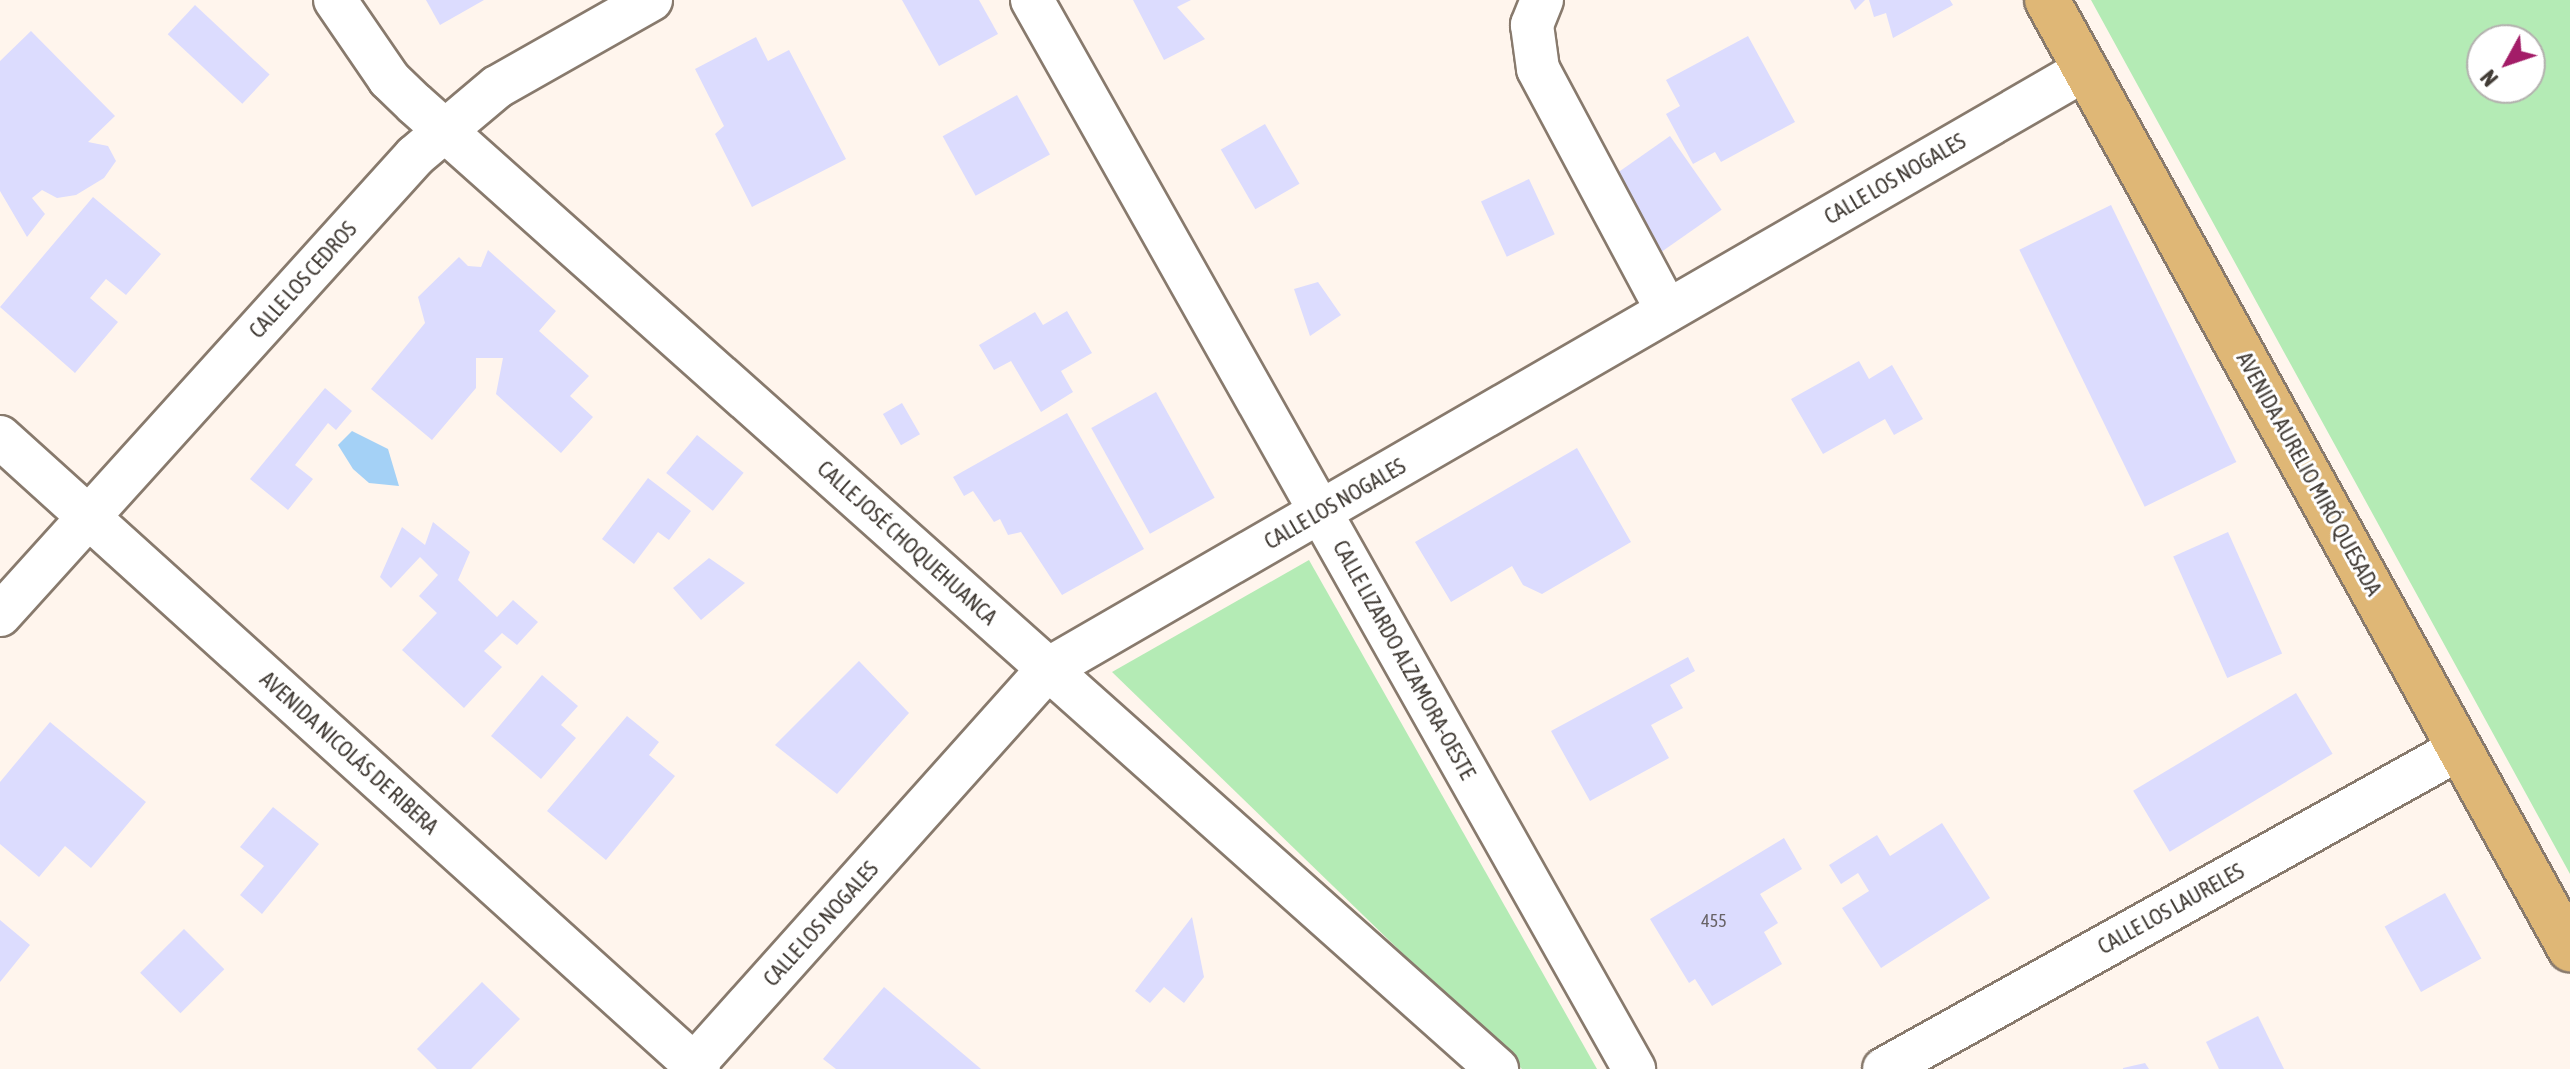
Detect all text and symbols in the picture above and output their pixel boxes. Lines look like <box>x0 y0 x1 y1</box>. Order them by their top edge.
north arrow <box>2466 24 2546 104</box>
text: N <box>2475 65 2503 91</box>
street label: CALLE LOS NOGALES <box>1820 128 1970 230</box>
street label: CALLE LOS CEDROS <box>244 216 362 344</box>
street label: AVENIDA AURELIO MIRÓ QUESADA <box>2231 348 2387 600</box>
street label: CALLE LOS NOGALES <box>1260 453 1410 555</box>
street label: CALLE JOSÉ CHOQUEHUANCA <box>812 455 1002 631</box>
street label: CALLE LIZARDO ALZAMORA-OESTE <box>1327 536 1481 784</box>
street label: AVENIDA NICOLÁS DE RIBERA <box>255 666 443 840</box>
street label: CALLE LOS NOGALES <box>758 856 884 992</box>
street label: CALLE LOS LAURELES <box>2093 858 2249 960</box>
house number: 455 <box>1701 910 1727 932</box>

